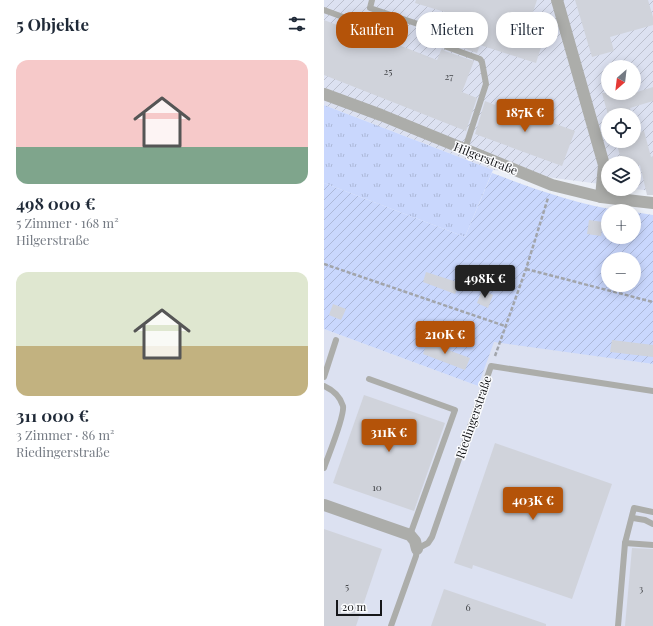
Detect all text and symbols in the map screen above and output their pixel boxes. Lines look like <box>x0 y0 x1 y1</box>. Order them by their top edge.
chip: Kaufen <box>336 12 408 48</box>
chip: Mieten <box>416 12 488 48</box>
chip: Filter <box>496 12 558 48</box>
text: 5 Objekte <box>16 13 89 35</box>
icon: filters <box>286 13 308 35</box>
north arrow <box>601 60 641 100</box>
map controls <box>601 60 641 292</box>
house number: 25 <box>384 64 392 78</box>
house number: 27 <box>445 69 453 83</box>
icon: home <box>126 86 198 158</box>
pin: 187K € <box>492 99 558 133</box>
text: 187K € <box>506 103 544 120</box>
button: locate <box>601 108 641 148</box>
street label: Hilgerstraße <box>452 138 520 178</box>
button: layers <box>601 156 641 196</box>
text: 498 000 € <box>16 192 96 214</box>
button: + <box>601 204 641 244</box>
text: 5 Zimmer · 168 m² <box>16 214 119 231</box>
text: Hilgerstraße <box>16 231 89 248</box>
button: − <box>601 252 641 292</box>
pin: 498K € <box>452 265 518 299</box>
text: 498K € <box>464 269 506 286</box>
icon: home <box>126 298 198 370</box>
pin: 210K € <box>412 321 478 355</box>
text: 210K € <box>425 325 465 342</box>
street label: Riedingerstraße <box>451 373 495 461</box>
text: 311 000 € <box>16 404 89 426</box>
pin: 311K € <box>356 419 422 453</box>
text: 311K € <box>371 423 407 440</box>
text: 3 Zimmer · 86 m² <box>16 426 114 443</box>
text: Riedingerstraße <box>16 443 110 460</box>
house number: 10 <box>372 480 382 494</box>
pin: 403K € <box>500 487 566 521</box>
text: 403K € <box>512 491 554 508</box>
house number: 5 <box>345 579 349 593</box>
house number: 3 <box>639 581 644 595</box>
scale bar <box>336 598 382 617</box>
text: 20 m <box>342 599 366 614</box>
house number: 6 <box>465 600 471 614</box>

